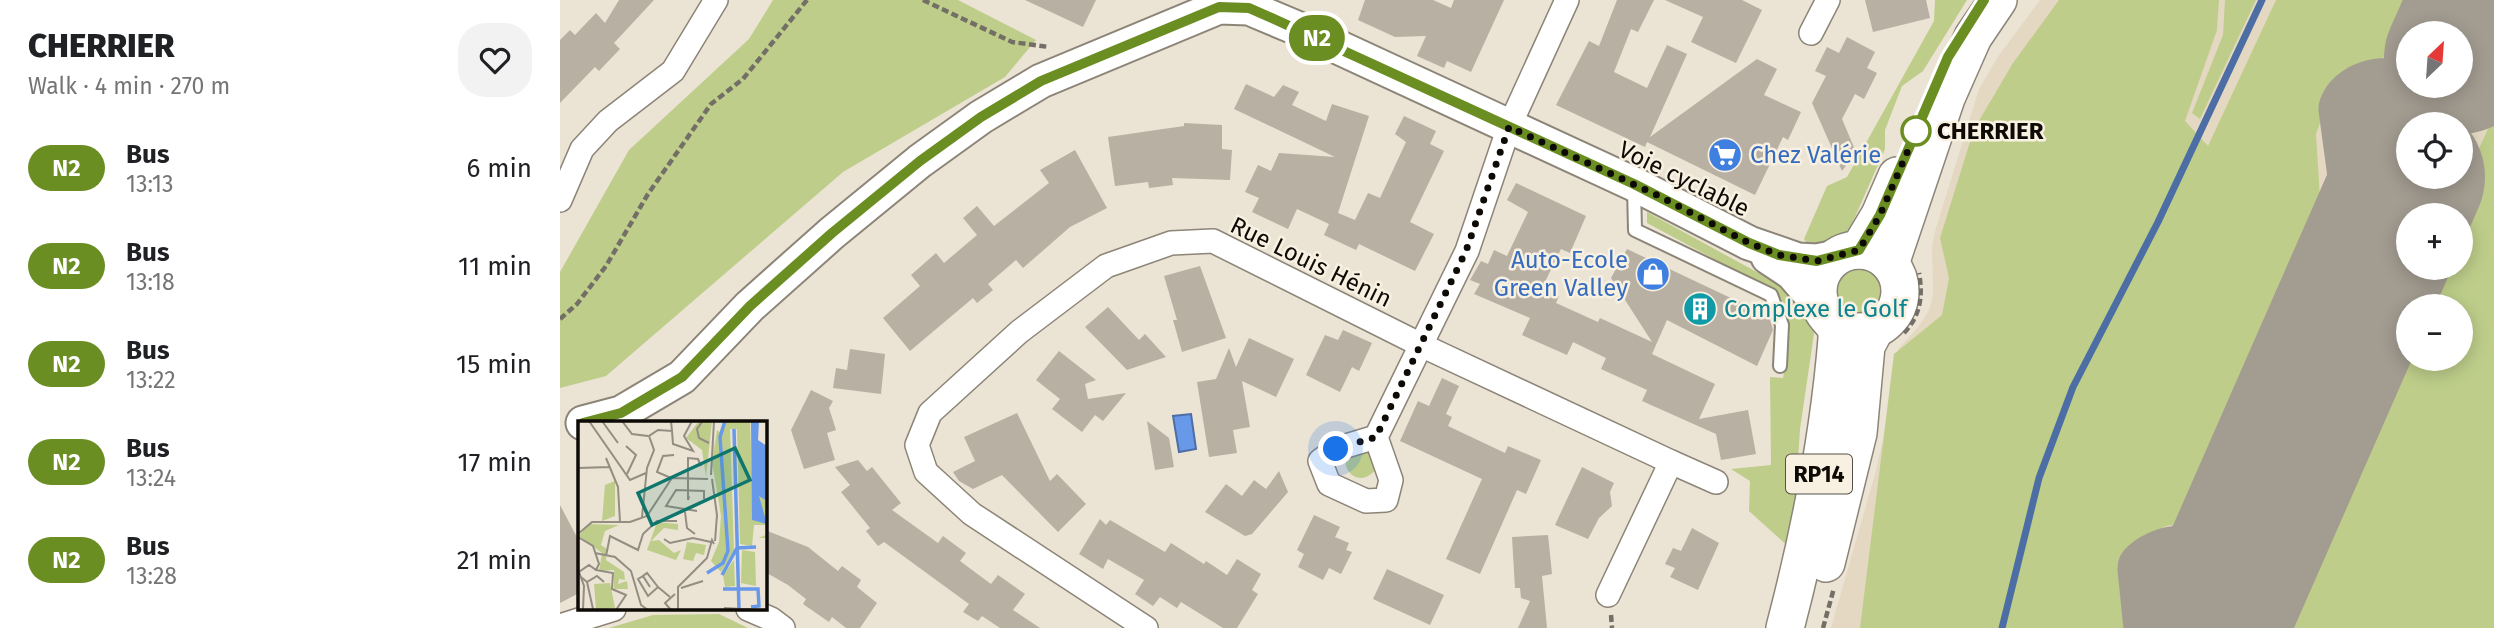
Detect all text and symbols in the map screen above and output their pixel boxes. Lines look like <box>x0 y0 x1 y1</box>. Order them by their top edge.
line badge: N2 <box>1286 15 1348 61</box>
north arrow <box>2396 21 2473 98</box>
map controls <box>2396 21 2473 371</box>
button: heart <box>458 23 532 97</box>
text: N2 <box>1303 24 1331 52</box>
text: CHERRIER <box>28 26 175 66</box>
text: Walk · 4 min · 270 m <box>28 72 230 100</box>
button: locate <box>2396 112 2473 189</box>
marker: CHERRIER <box>1901 116 1931 146</box>
place label: CHERRIER <box>1937 117 2044 145</box>
street label: Voie cyclable <box>1614 135 1754 223</box>
supermarket icon: Chez Valérie <box>1706 136 1744 174</box>
text: Bus <box>126 139 169 170</box>
place label: Chez Valérie <box>1750 141 1881 169</box>
text: 6 min <box>466 153 532 184</box>
text: N2 <box>52 154 81 182</box>
text: 13:13 <box>126 170 173 198</box>
button: + <box>2396 203 2473 280</box>
street label: Rue Louis Hénin <box>1226 211 1396 313</box>
text: Bus <box>126 237 169 268</box>
place label: Auto-Ecole Green Valley <box>1494 246 1628 302</box>
text: 11 min <box>458 251 532 282</box>
text: N2 <box>52 252 81 280</box>
shop icon: Auto-Ecole Green Valley <box>1634 255 1672 293</box>
text: 13:18 <box>126 268 175 296</box>
building icon: Complexe le Golf <box>1681 290 1719 328</box>
button: − <box>2396 294 2473 371</box>
place label: Complexe le Golf <box>1724 295 1909 323</box>
text: Bus <box>126 335 169 366</box>
text: 15 min <box>456 349 532 380</box>
text: N2 <box>52 350 81 378</box>
text: 13:22 <box>126 366 176 394</box>
inset map <box>578 421 766 610</box>
your location <box>1318 431 1353 466</box>
text: Bus <box>126 433 169 464</box>
text: 17 min <box>457 447 532 478</box>
text: N2 <box>52 448 81 476</box>
road number: RP14 <box>1786 454 1852 494</box>
text: 13:24 <box>126 464 176 492</box>
text: Bus <box>126 531 169 562</box>
text: 21 min <box>457 545 532 576</box>
text: N2 <box>52 546 81 574</box>
text: 13:28 <box>126 562 177 590</box>

